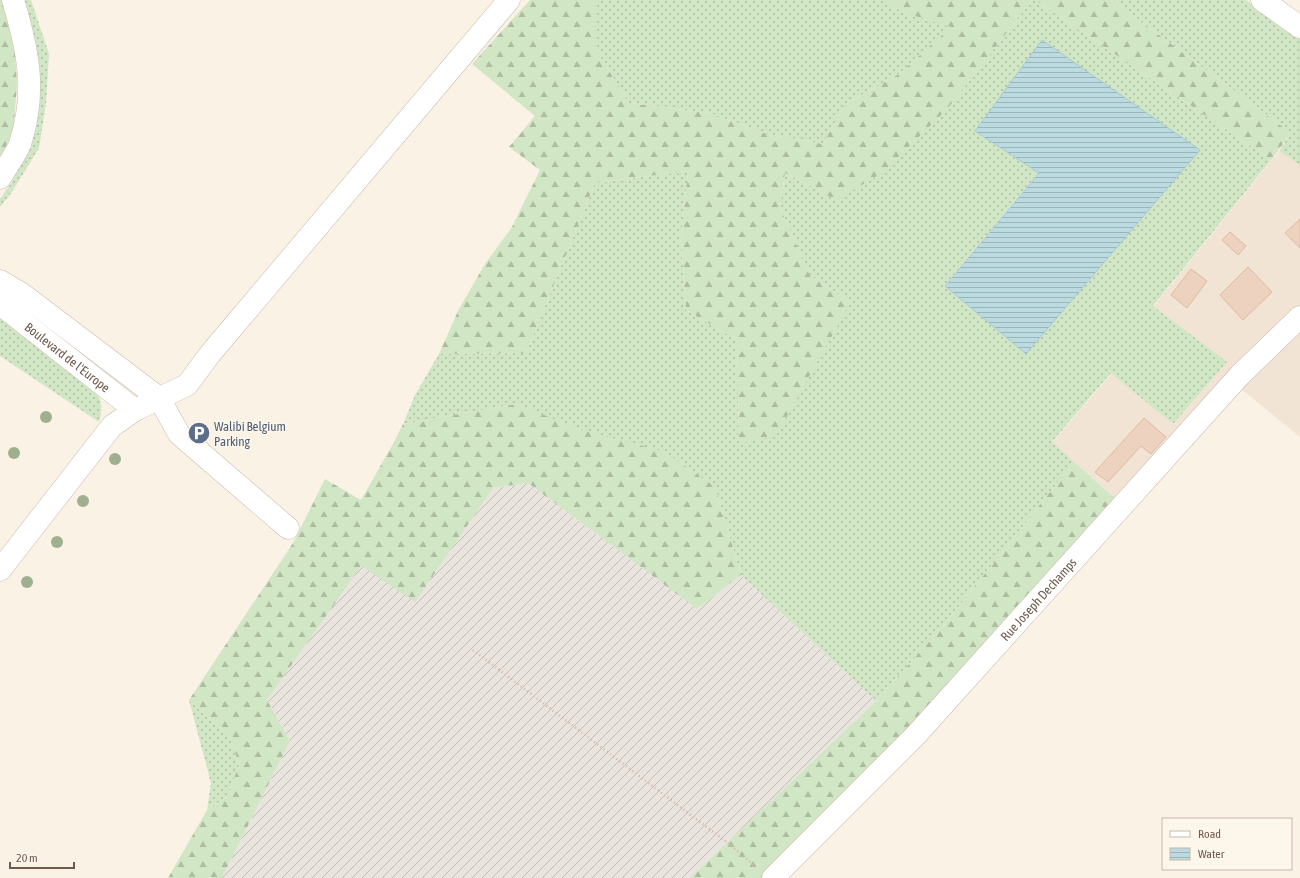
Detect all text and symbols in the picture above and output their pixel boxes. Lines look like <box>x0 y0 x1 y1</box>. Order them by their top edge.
street label: Boulevard de l'Europe <box>22 319 113 395</box>
place label: Walibi Belgium Parking <box>214 419 286 449</box>
parking icon: Walibi Belgium Parking <box>186 420 212 446</box>
street label: Rue Joseph Dechamps <box>997 554 1080 644</box>
legend <box>1162 818 1292 870</box>
text: Road <box>1198 827 1221 841</box>
scale bar <box>10 844 74 870</box>
text: Water <box>1198 847 1225 861</box>
text: 20 m <box>16 851 38 865</box>

